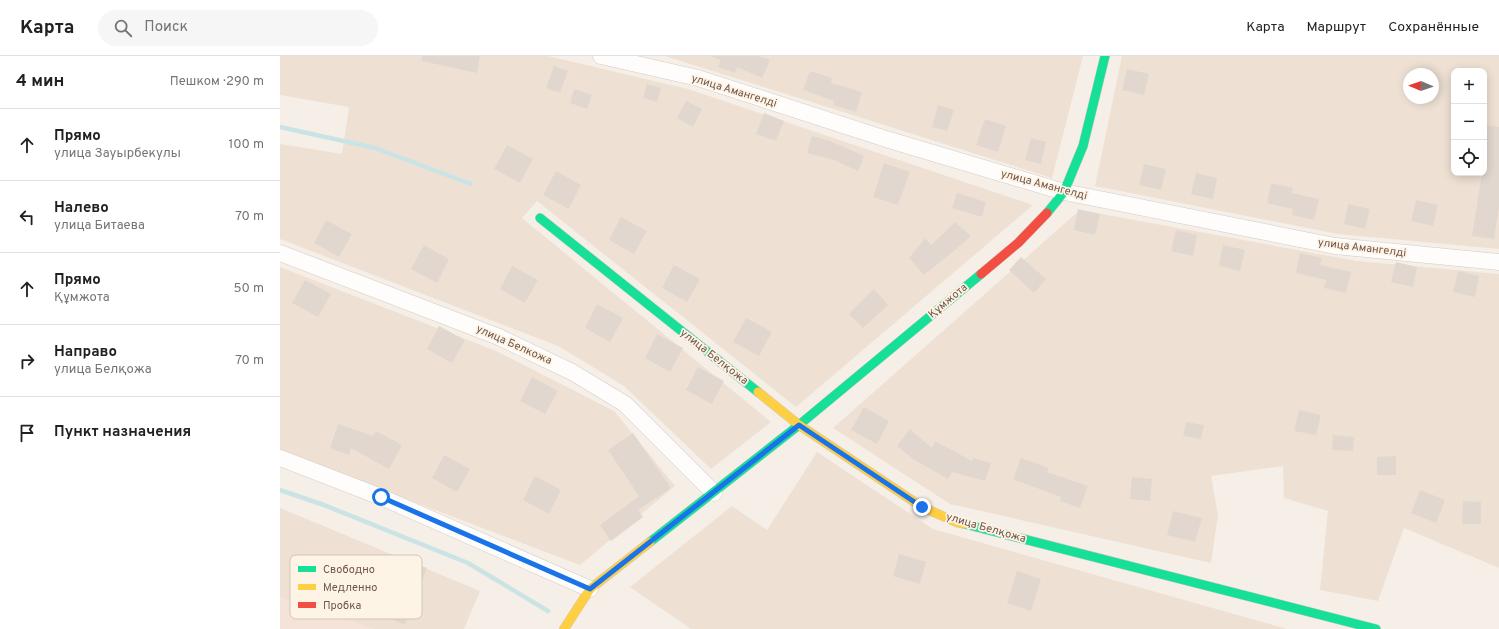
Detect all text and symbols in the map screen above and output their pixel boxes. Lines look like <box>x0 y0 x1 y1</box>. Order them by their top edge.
search box <box>98 10 378 46</box>
text: Карта <box>20 16 74 40</box>
icon: search <box>112 17 134 39</box>
text: Поиск <box>144 18 188 37</box>
text: Карта <box>1246 19 1285 36</box>
text: Маршрут <box>1307 19 1366 36</box>
text: Сохранённые <box>1388 19 1479 36</box>
north arrow <box>1403 68 1439 104</box>
map controls <box>1451 68 1487 176</box>
button: + <box>1451 68 1487 104</box>
text: 4 мин <box>16 71 64 93</box>
street label: улица Амангелді <box>689 71 779 111</box>
text: Пешком · 290 m <box>170 74 264 90</box>
button: − <box>1451 104 1487 140</box>
text: Прямо <box>54 127 101 146</box>
icon: ahead <box>16 134 38 156</box>
text: 100 m <box>228 137 264 153</box>
button: locate <box>1451 140 1487 176</box>
text: улица Зауырбекулы <box>54 146 181 162</box>
street label: улица Амангелді <box>999 167 1089 203</box>
text: Налево <box>54 199 109 218</box>
icon: left <box>16 206 38 228</box>
text: 70 m <box>235 209 264 225</box>
text: улица Битаева <box>54 218 145 234</box>
street label: улица Амангелді <box>1317 236 1407 260</box>
text: Прямо <box>54 271 101 290</box>
icon: ahead <box>16 278 38 300</box>
street label: Құмжота <box>925 280 971 322</box>
text: 50 m <box>234 281 264 297</box>
text: Құмжота <box>54 290 110 306</box>
street label: улица Белкожа <box>474 322 554 368</box>
street label: улица Белқожа <box>677 326 751 388</box>
text: Направо <box>54 343 117 362</box>
icon: right <box>16 350 38 372</box>
text: 70 m <box>235 353 264 369</box>
text: улица Белқожа <box>54 362 152 378</box>
icon: arrive <box>16 422 38 444</box>
text: Пункт назначения <box>54 423 191 442</box>
route start <box>372 488 390 506</box>
route end <box>913 498 931 516</box>
street label: улица Белқожа <box>944 510 1028 546</box>
legend <box>290 555 422 619</box>
text: Свободно <box>323 563 375 577</box>
text: Медленно <box>323 581 377 595</box>
text: Пробка <box>323 599 362 613</box>

